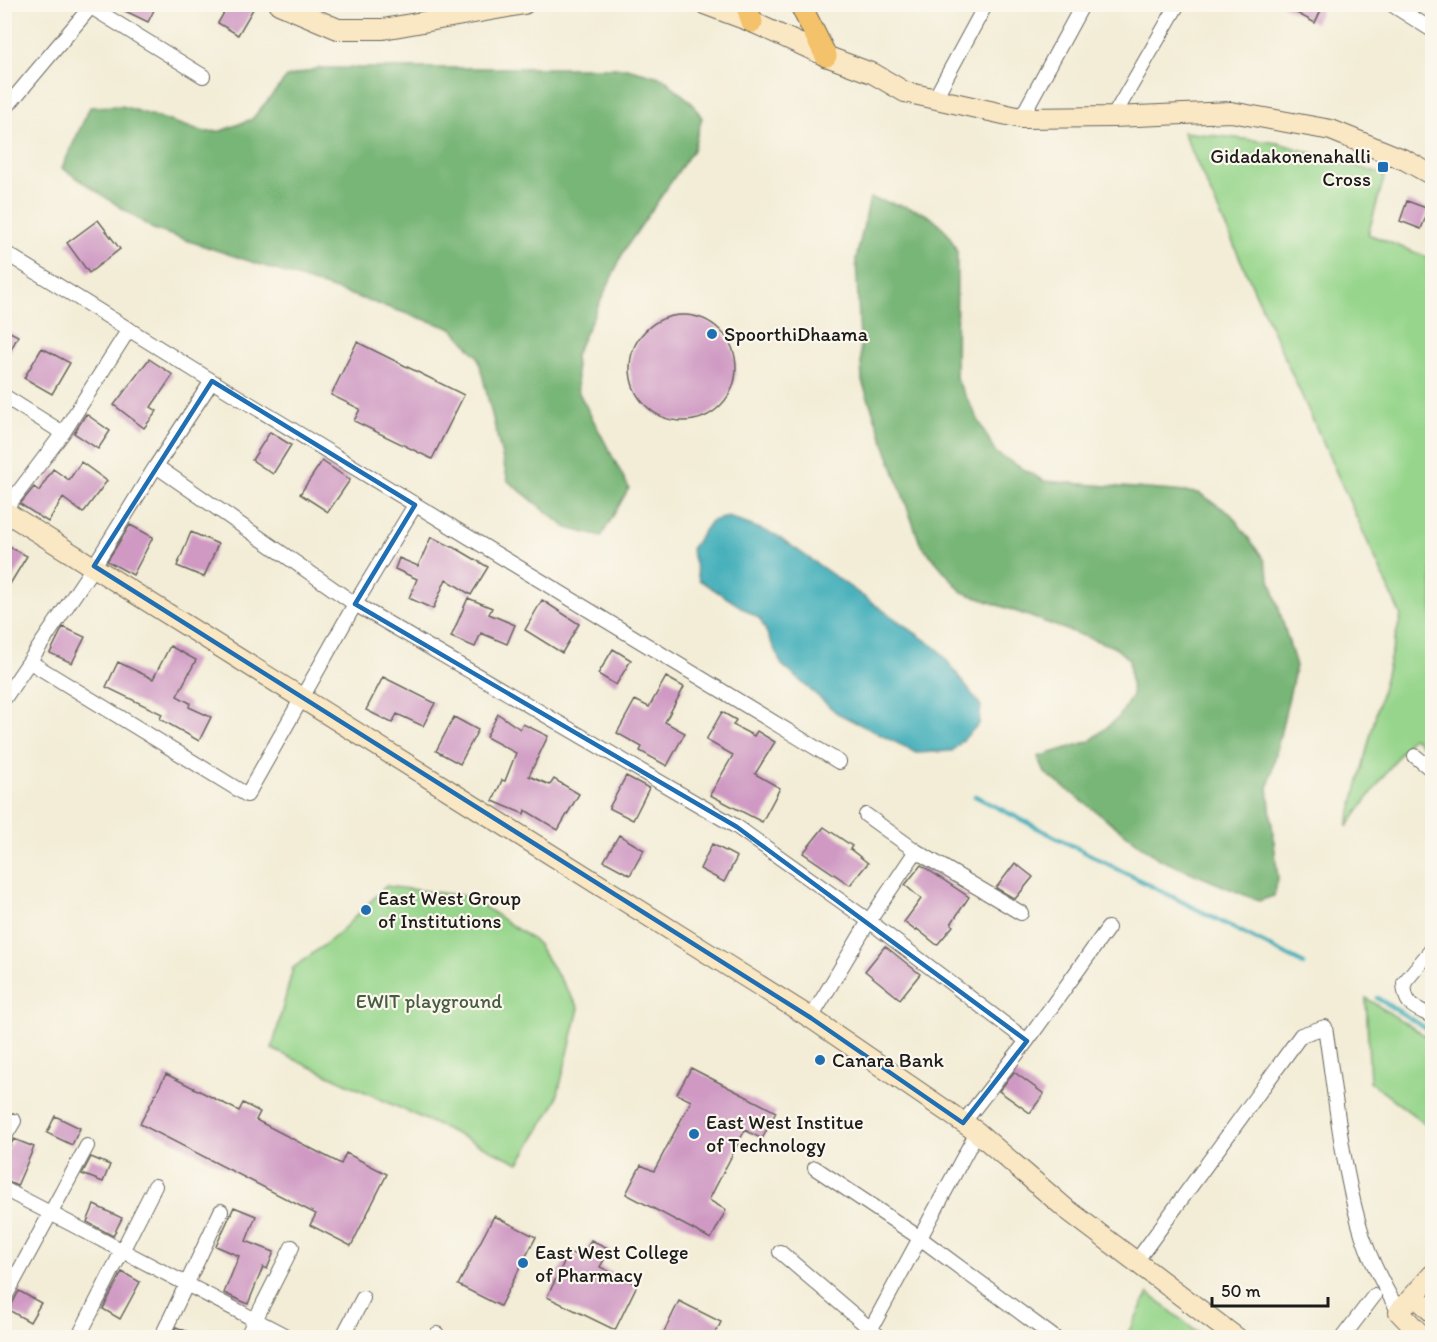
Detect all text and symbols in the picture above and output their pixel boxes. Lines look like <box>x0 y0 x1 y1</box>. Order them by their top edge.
place label: Gidadakonenahalli Cross <box>1210 144 1371 191</box>
marker: Gidadakonenahalli Cross <box>1376 160 1390 174</box>
place label: SpoorthiDhaama <box>724 322 869 346</box>
marker: SpoorthiDhaama <box>705 327 719 341</box>
place label: East West Group of Institutions <box>378 886 521 933</box>
marker: East West Group of Institutions <box>359 903 373 917</box>
park label: EWIT playground <box>356 989 502 1013</box>
place label: Canara Bank <box>832 1048 945 1072</box>
marker: Canara Bank <box>813 1053 827 1067</box>
place label: East West Institue of Technology <box>706 1110 864 1157</box>
marker: East West Institue of Technology <box>687 1127 701 1141</box>
place label: East West College of Pharmacy <box>535 1240 689 1287</box>
marker: East West College of Pharmacy <box>516 1256 530 1270</box>
scale bar <box>1212 1270 1328 1308</box>
text: 50 m <box>1221 1280 1261 1302</box>

